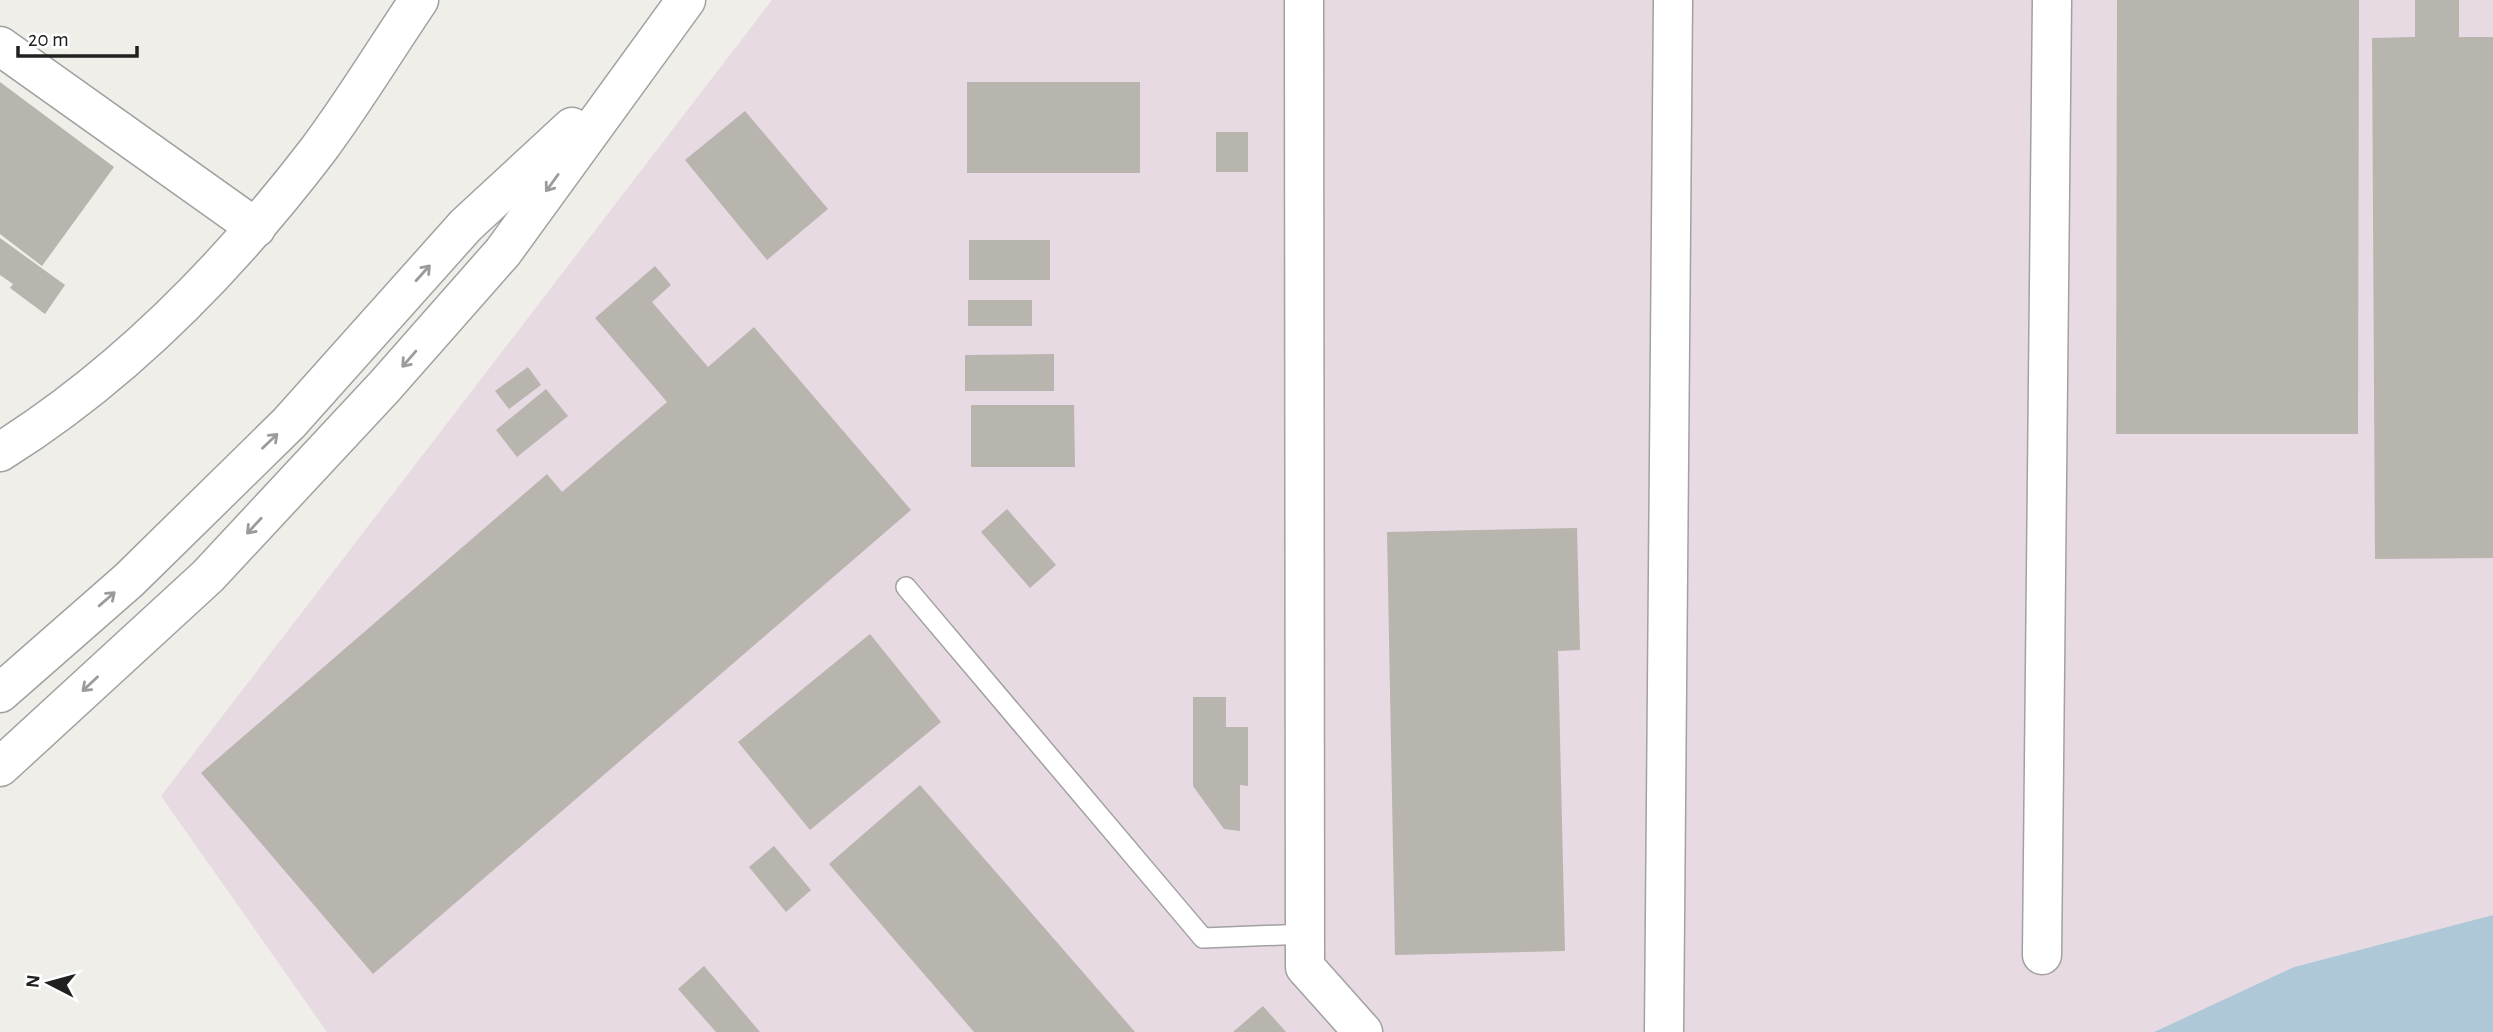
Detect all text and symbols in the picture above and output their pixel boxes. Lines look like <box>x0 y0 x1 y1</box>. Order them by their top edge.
scale bar <box>18 14 136 58</box>
text: 20 m <box>28 29 69 50</box>
one-way arrow <box>545 173 559 192</box>
one-way arrow <box>415 265 432 282</box>
one-way arrow <box>401 350 417 368</box>
one-way arrow <box>262 433 279 450</box>
one-way arrow <box>246 517 262 535</box>
one-way arrow <box>97 591 115 607</box>
one-way arrow <box>82 676 99 693</box>
north arrow <box>14 948 84 1018</box>
text: N <box>23 974 44 989</box>

